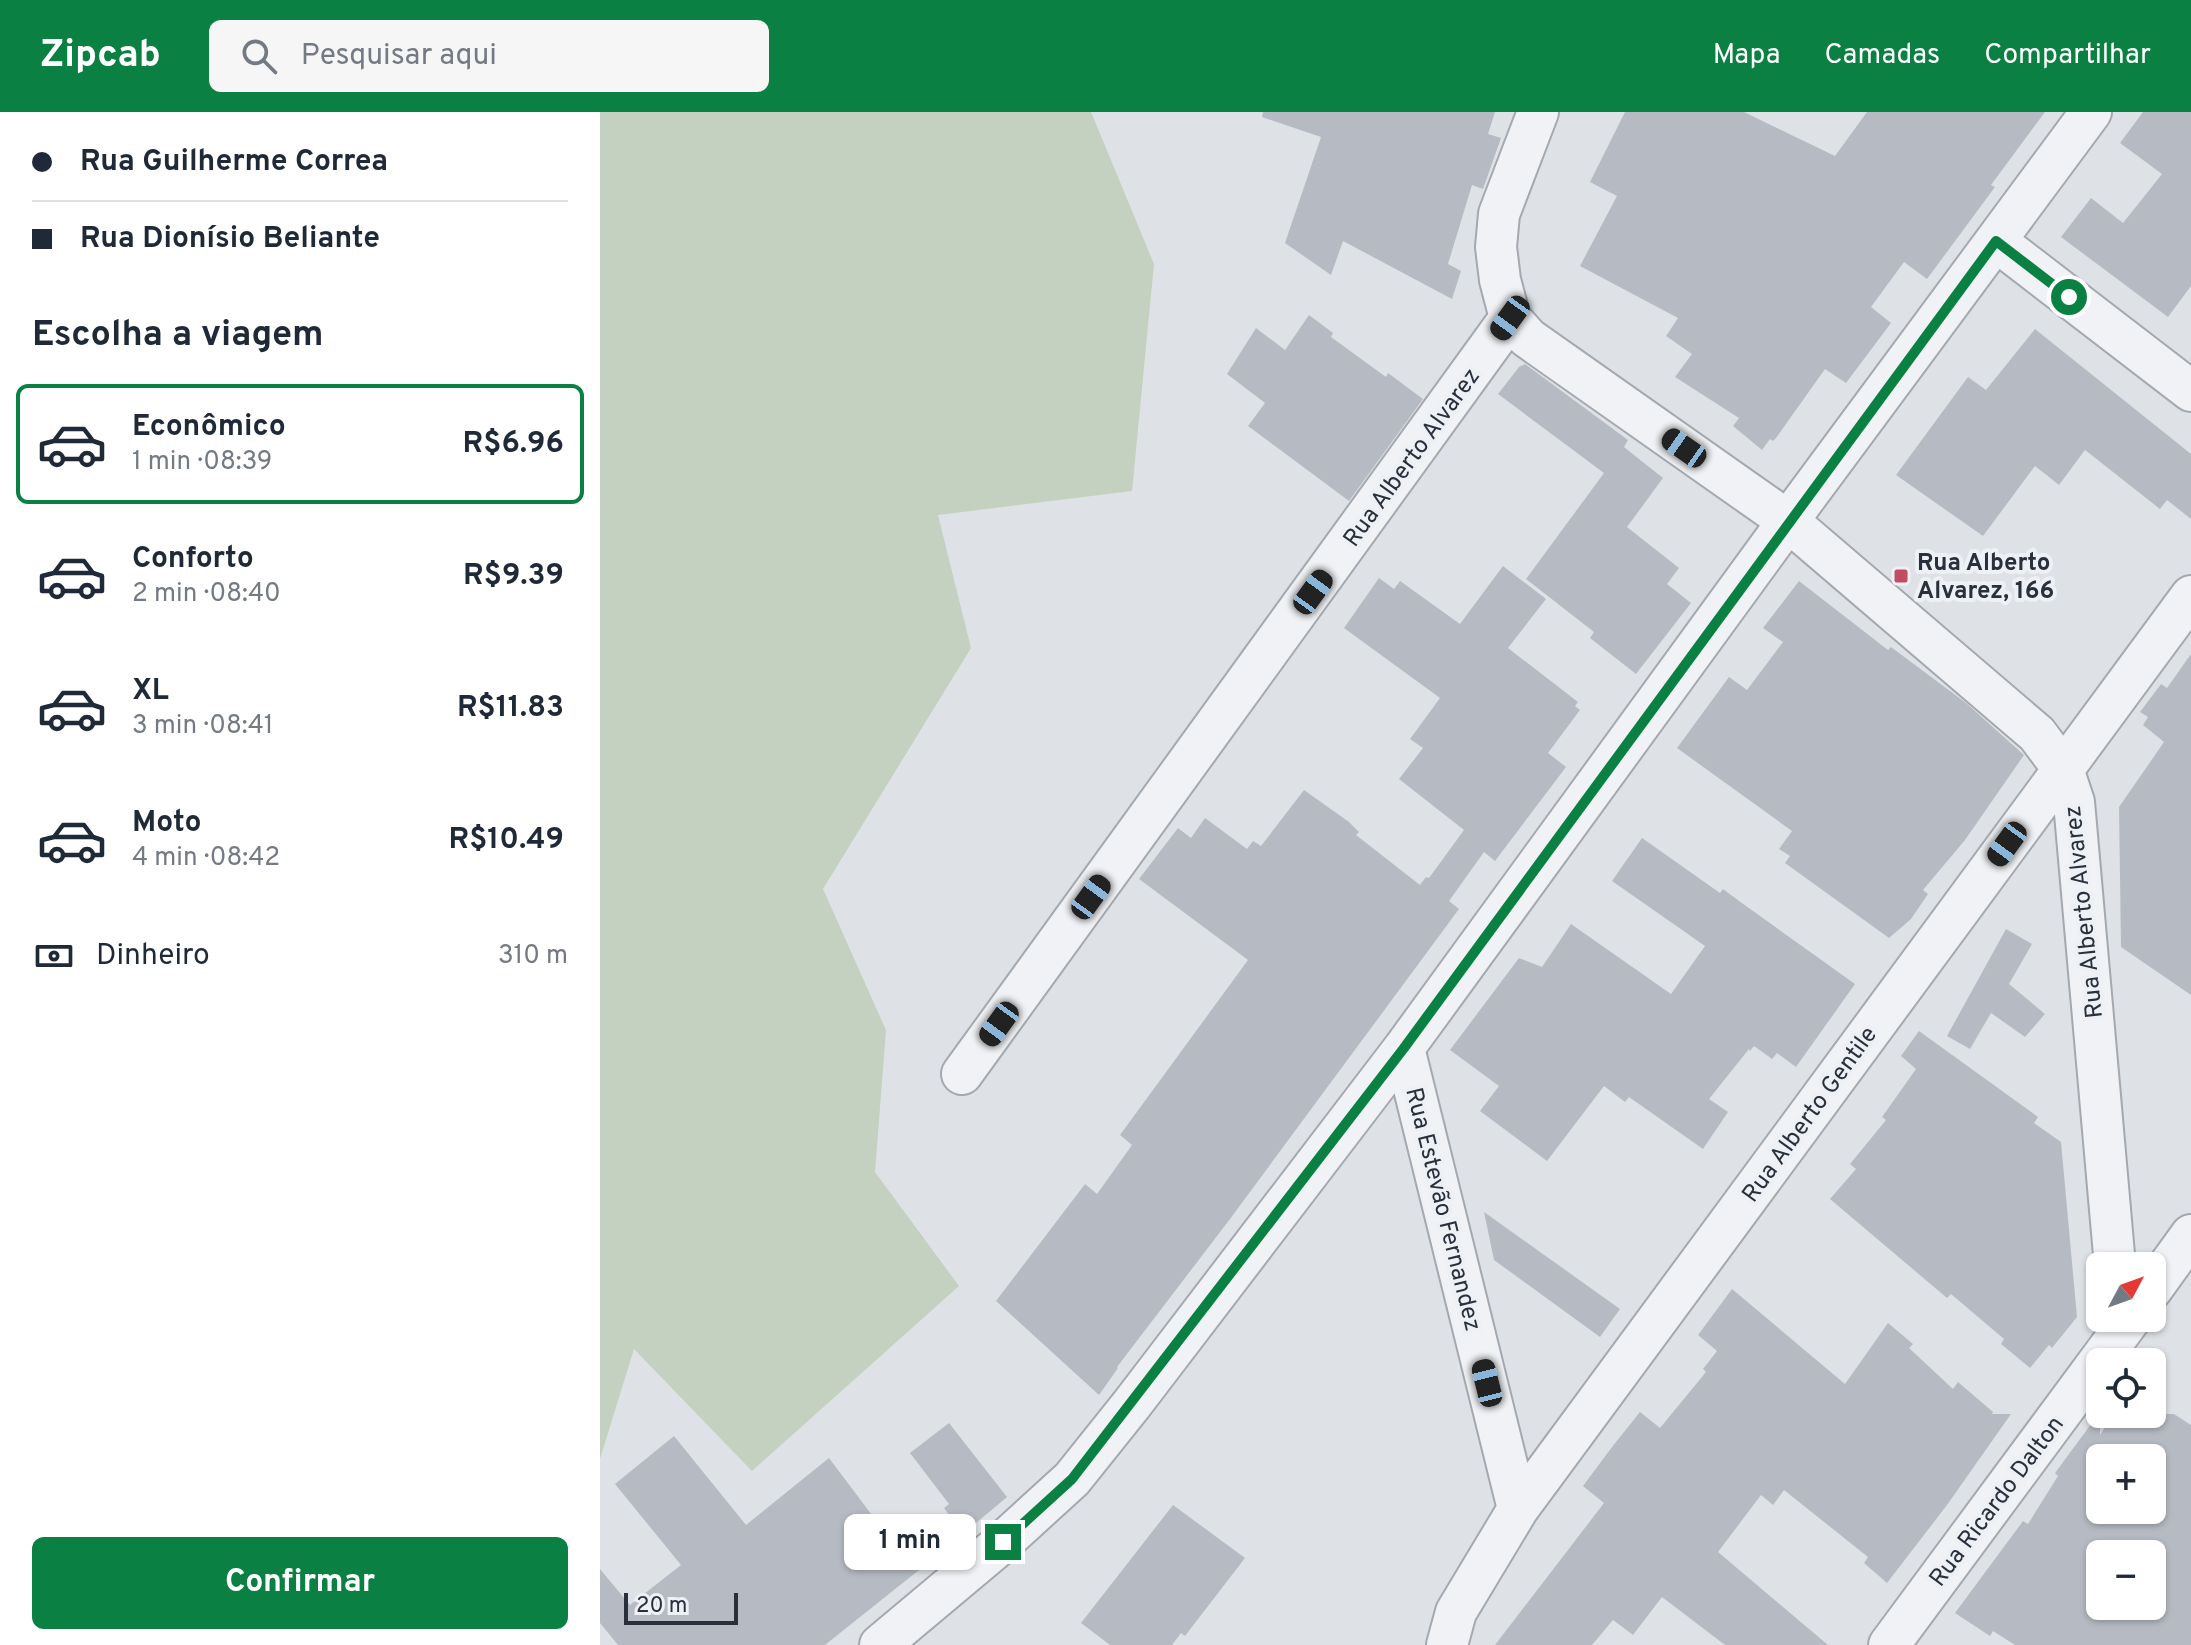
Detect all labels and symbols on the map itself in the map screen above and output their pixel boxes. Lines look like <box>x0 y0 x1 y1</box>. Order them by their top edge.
route start <box>2051 279 2087 315</box>
car <box>1486 292 1534 344</box>
street label: Rua Alberto Alvarez <box>1338 363 1488 553</box>
car <box>1657 424 1711 472</box>
place label: Rua Alberto Alvarez, 166 <box>1917 549 2054 607</box>
car <box>1289 566 1337 618</box>
marker: Rua Alberto Alvarez, 166 <box>1892 567 1910 585</box>
street label: Rua Alberto Alvarez <box>2059 804 2111 1020</box>
car <box>1983 818 2031 870</box>
car <box>1067 871 1115 923</box>
car <box>975 998 1023 1050</box>
street label: Rua Alberto Gentile <box>1737 1021 1885 1209</box>
street label: Rua Estevão Fernandez <box>1397 1085 1487 1334</box>
north arrow <box>2086 1252 2166 1332</box>
car <box>1470 1357 1504 1409</box>
street label: Rua Ricardo Dalton <box>1924 1411 2072 1594</box>
callout: 1 min <box>843 1514 975 1570</box>
route end <box>985 1524 1021 1560</box>
scale bar <box>624 1589 738 1625</box>

